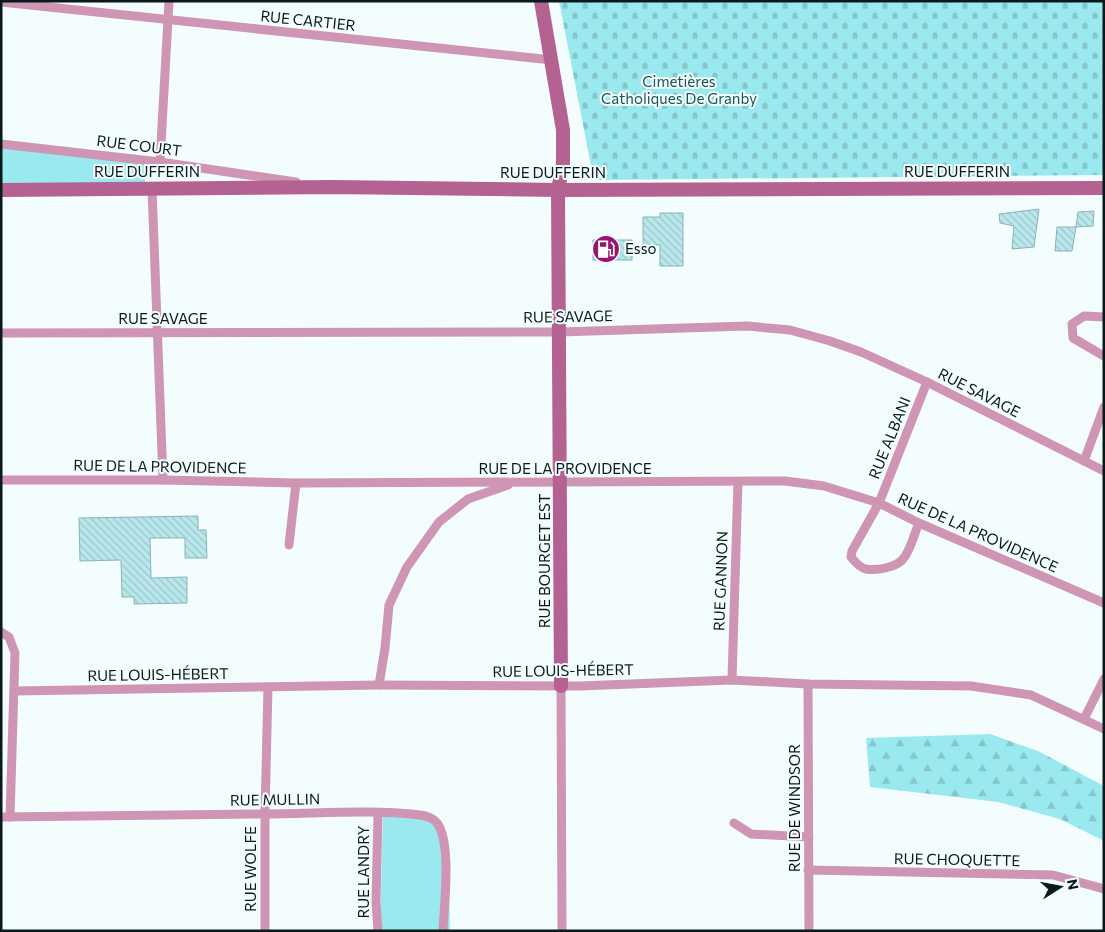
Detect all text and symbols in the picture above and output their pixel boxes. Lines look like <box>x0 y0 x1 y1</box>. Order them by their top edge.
street label: RUE CARTIER <box>260 6 357 34</box>
park label: Cimetières Catholiques De Granby <box>601 72 757 107</box>
street label: RUE COURT <box>96 131 183 159</box>
street label: RUE DUFFERIN <box>94 162 200 180</box>
street label: RUE DUFFERIN <box>904 162 1010 180</box>
street label: RUE DUFFERIN <box>500 163 606 181</box>
fuel station icon: Esso <box>591 234 621 264</box>
place label: Esso <box>625 239 656 257</box>
street label: RUE SAVAGE <box>523 306 613 326</box>
street label: RUE SAVAGE <box>118 309 208 327</box>
street label: RUE SAVAGE <box>935 364 1024 420</box>
street label: RUE ALBANI <box>864 394 914 481</box>
street label: RUE DE LA PROVIDENCE <box>73 455 247 477</box>
street label: RUE DE LA PROVIDENCE <box>478 459 652 477</box>
street label: RUE DE LA PROVIDENCE <box>896 489 1061 576</box>
street label: RUE BOURGET EST <box>535 493 553 628</box>
street label: RUE GANNON <box>709 531 731 631</box>
street label: RUE LOUIS-HÉBERT <box>492 659 634 680</box>
street label: RUE LOUIS-HÉBERT <box>87 663 229 684</box>
street label: RUE DE WINDSOR <box>785 744 803 872</box>
street label: RUE MULLIN <box>230 789 320 809</box>
street label: RUE LANDRY <box>354 825 372 919</box>
street label: RUE WOLFE <box>241 826 259 912</box>
street label: RUE CHOQUETTE <box>894 849 1021 869</box>
north arrow <box>1035 862 1085 912</box>
text: N <box>1064 878 1083 891</box>

